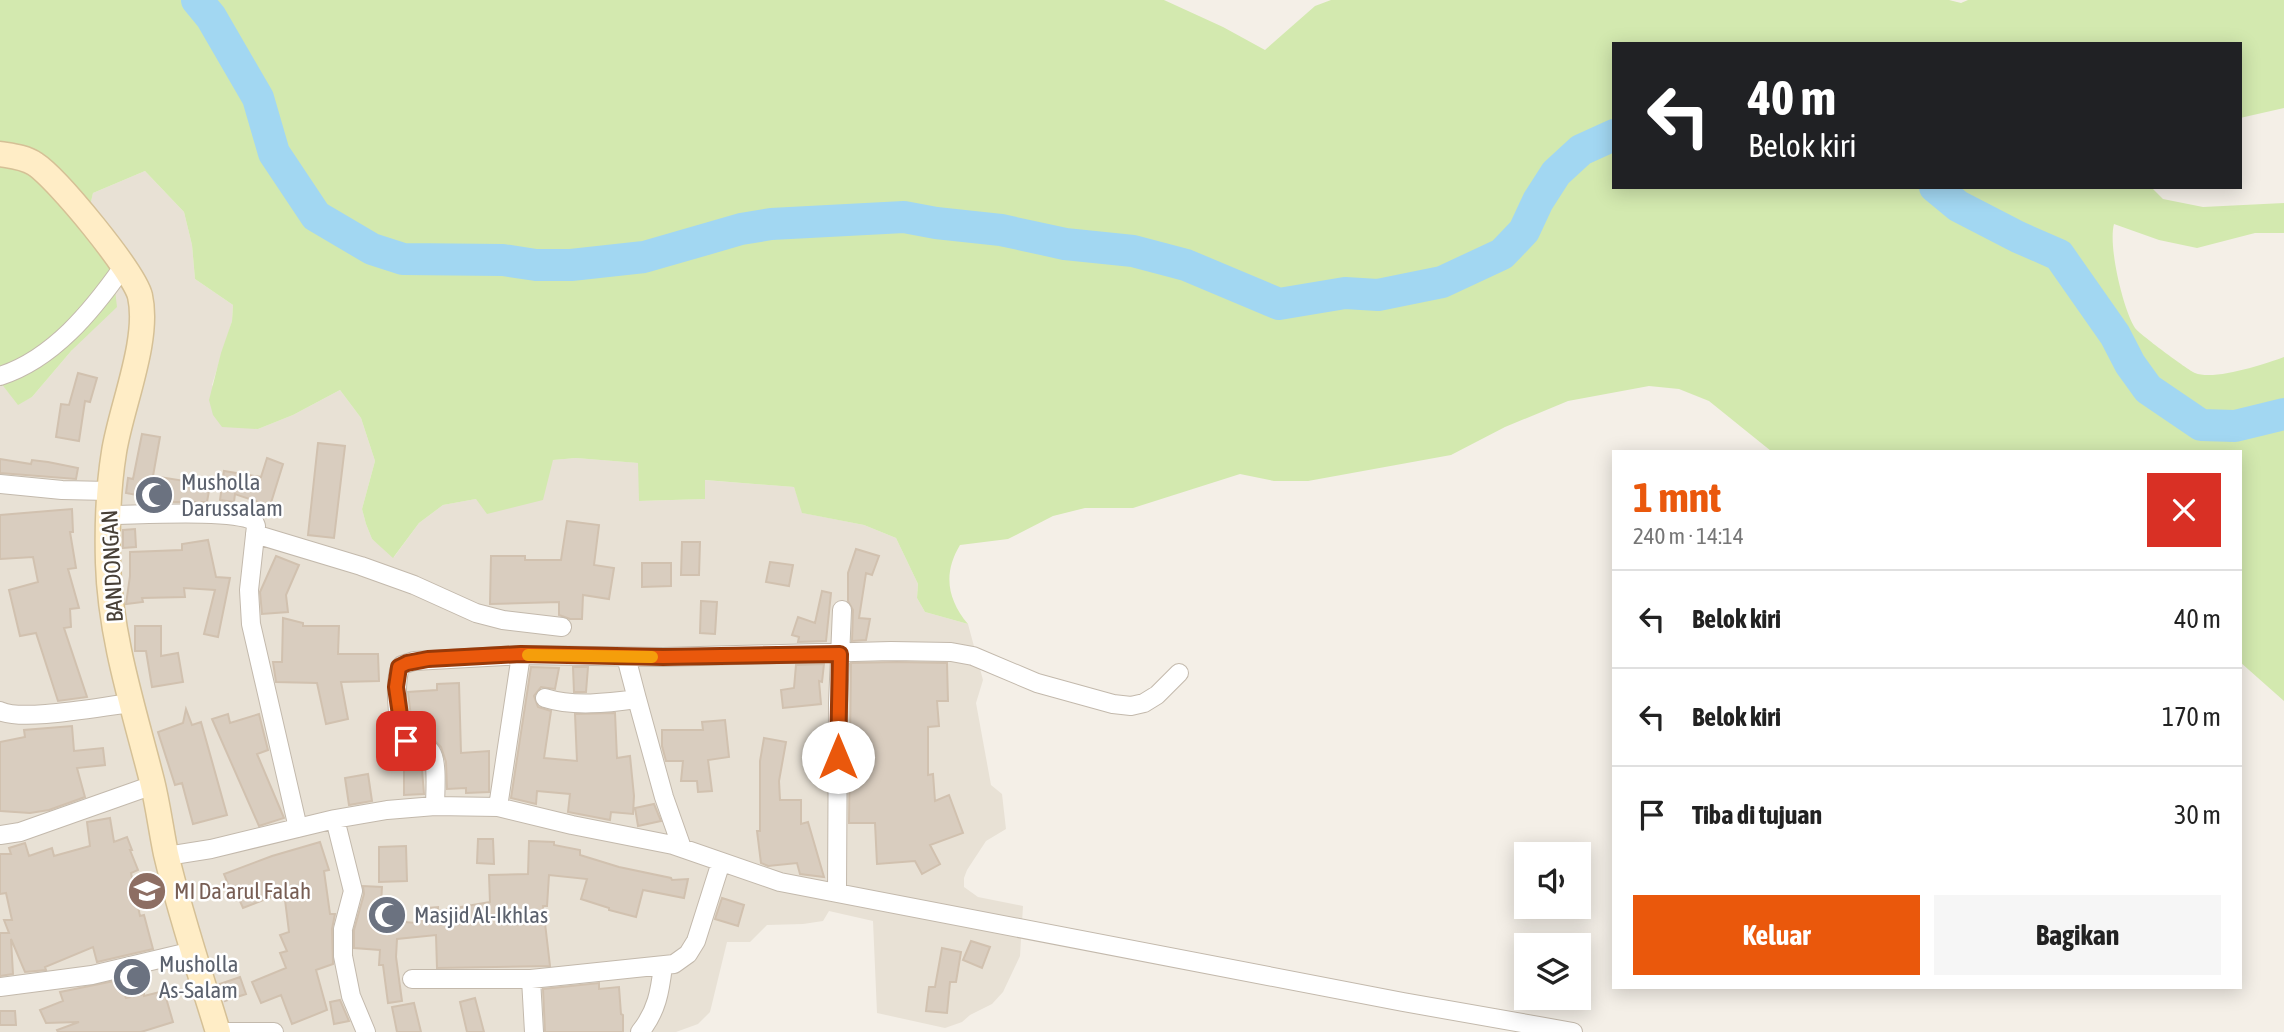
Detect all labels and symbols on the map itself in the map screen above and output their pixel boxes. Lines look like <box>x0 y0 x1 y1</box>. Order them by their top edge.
place label: Musholla Darussalam <box>181 469 283 521</box>
mosque icon: Musholla Darussalam <box>133 474 175 516</box>
street label: BANDONGAN <box>96 509 128 623</box>
pin <box>376 711 436 771</box>
position arrow <box>801 720 875 794</box>
school or university icon: MI Da'arul Falah <box>126 870 168 912</box>
place label: MI Da'arul Falah <box>174 878 311 904</box>
mosque icon: Masjid Al-Ikhlas <box>366 894 408 936</box>
place label: Masjid Al-Ikhlas <box>414 902 548 928</box>
place label: Musholla As-Salam <box>159 951 239 1003</box>
mosque icon: Musholla As-Salam <box>111 956 153 998</box>

